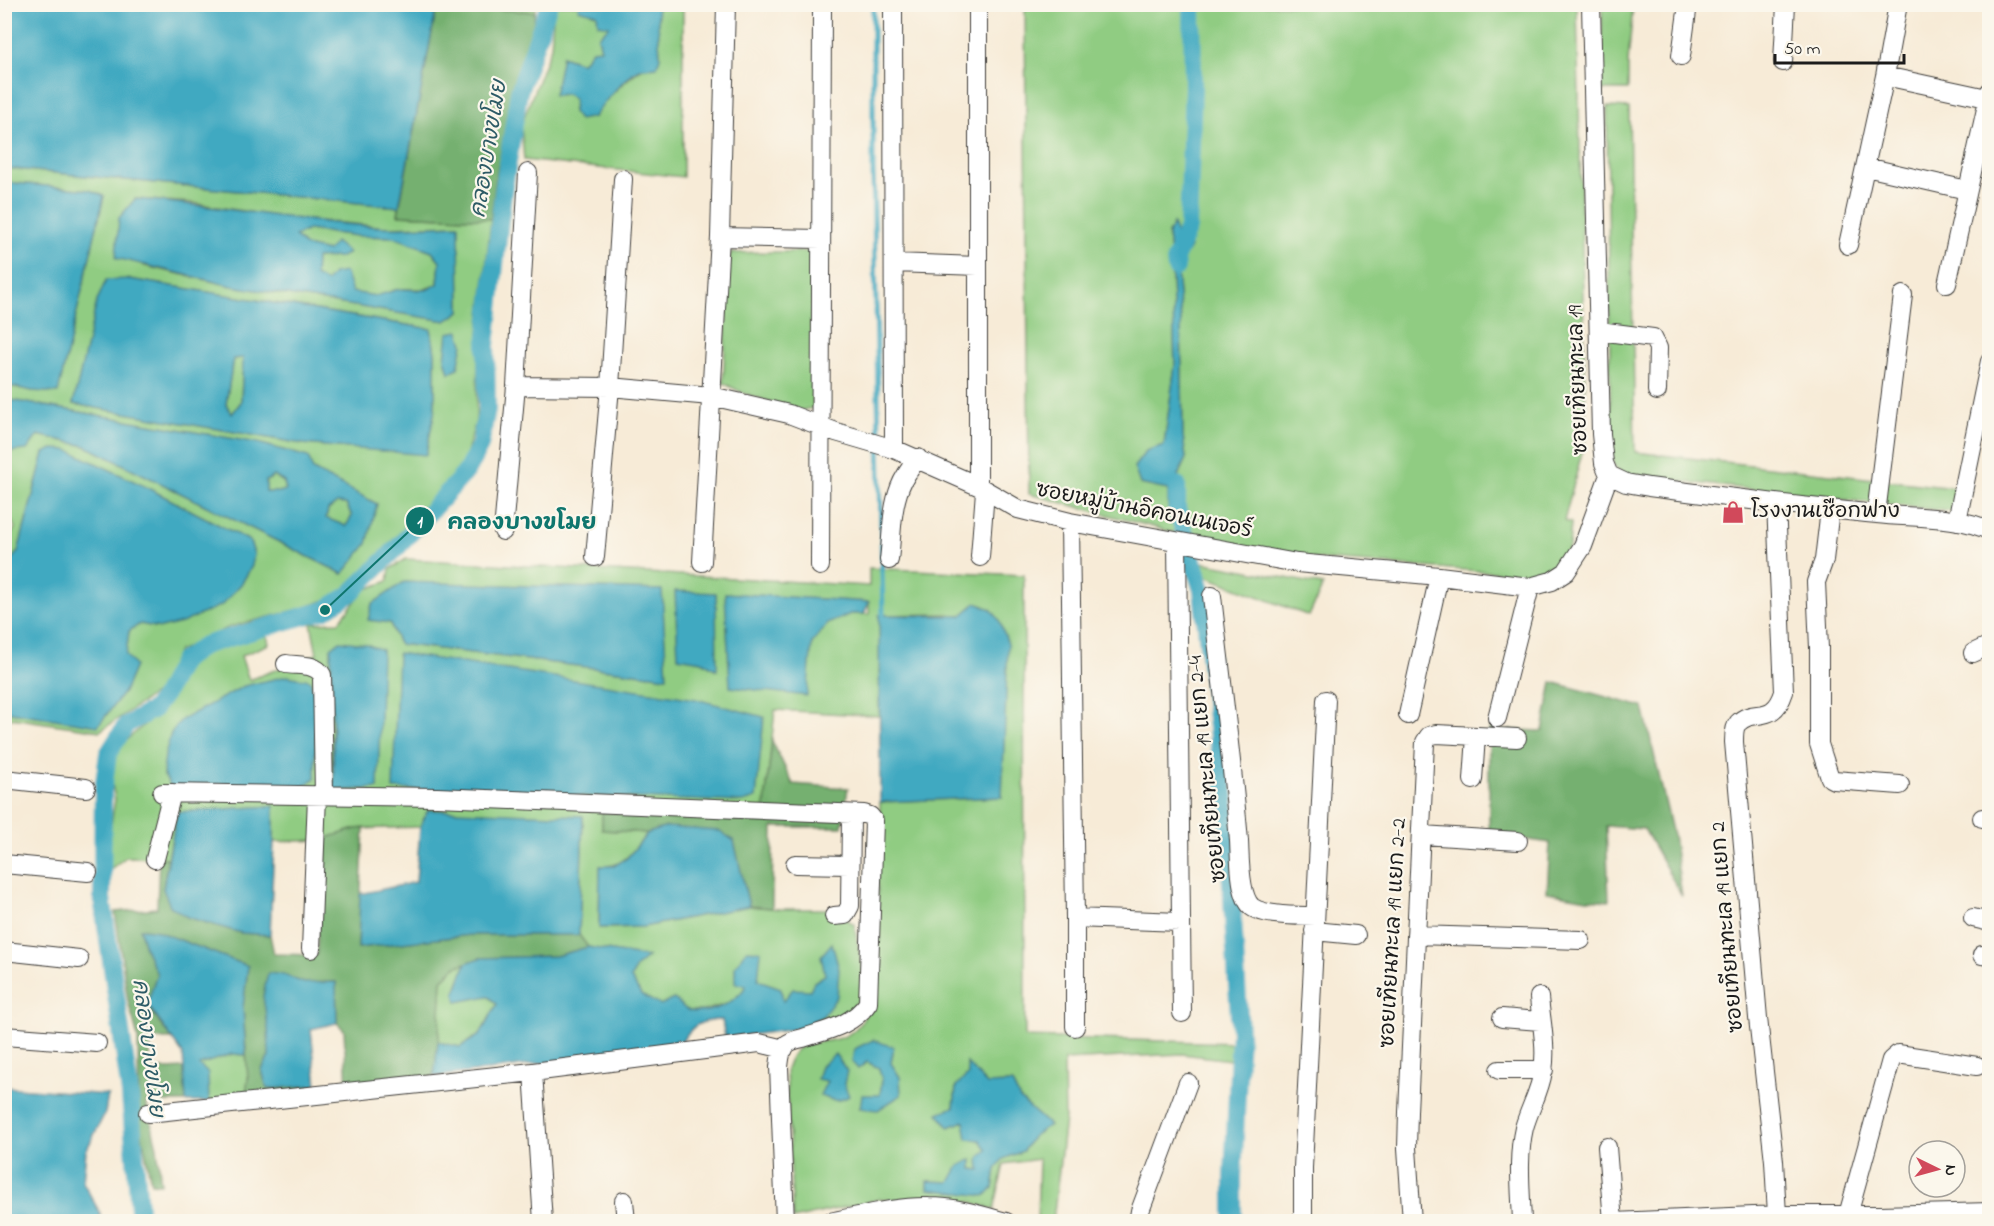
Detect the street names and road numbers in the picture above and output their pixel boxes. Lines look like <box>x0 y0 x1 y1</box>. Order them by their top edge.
street label: ซอยเทียนทะเล 19 <box>1561 304 1597 456</box>
street label: ซอยหมู่บ้านอิคอนเนเจอร์ <box>1033 475 1255 547</box>
street label: ซอยเทียนทะเล 19 แยก 2-4 <box>1181 654 1235 884</box>
street label: ซอยเทียนทะเล 19 แยก 2-2 <box>1373 817 1415 1049</box>
street label: ซอยเทียนทะเล 19 แยก 2 <box>1704 820 1752 1034</box>

